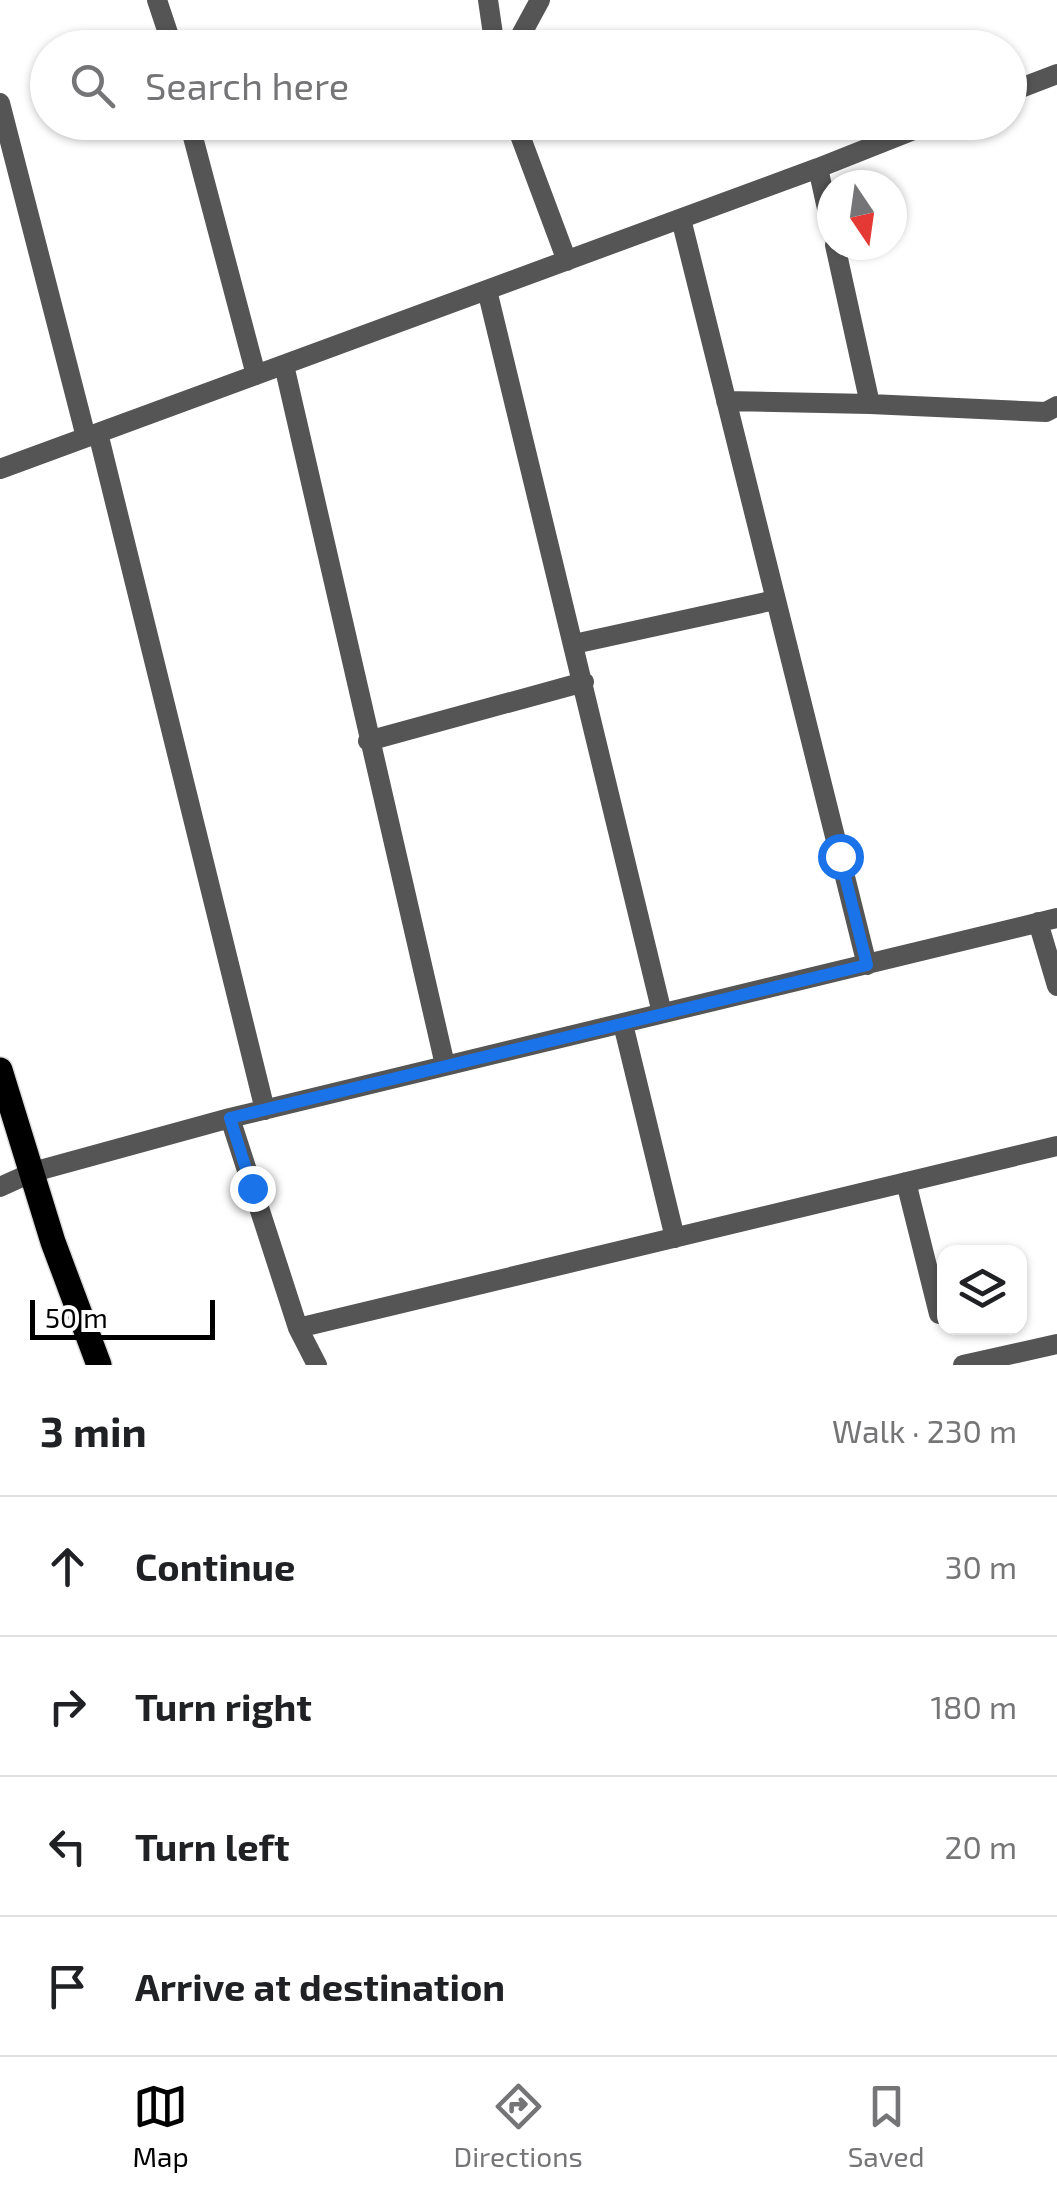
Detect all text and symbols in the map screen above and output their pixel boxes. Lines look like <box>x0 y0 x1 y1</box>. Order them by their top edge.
search box <box>30 30 1027 140</box>
icon: search <box>65 58 120 113</box>
text: Search here <box>145 62 349 108</box>
north arrow <box>817 170 907 260</box>
route start <box>818 834 864 880</box>
route end <box>230 1166 276 1212</box>
map controls <box>937 1245 1027 1335</box>
button: layers <box>937 1245 1027 1335</box>
scale bar <box>30 1295 215 1340</box>
text: 50 m <box>45 1300 108 1334</box>
text: 3 min <box>40 1405 147 1455</box>
text: Walk · 230 m <box>832 1411 1017 1449</box>
icon: ahead <box>40 1539 95 1594</box>
text: Continue <box>135 1543 295 1589</box>
text: 30 m <box>945 1547 1017 1585</box>
icon: right <box>40 1679 95 1734</box>
text: Turn right <box>135 1683 312 1729</box>
text: 180 m <box>930 1687 1017 1725</box>
icon: left <box>40 1819 95 1874</box>
text: Turn left <box>135 1823 290 1869</box>
text: 20 m <box>945 1827 1017 1865</box>
icon: arrive <box>40 1959 95 2014</box>
text: Arrive at destination <box>135 1963 505 2009</box>
tab: Map <box>132 2079 189 2173</box>
tab: Directions <box>454 2079 583 2173</box>
tab: Saved <box>848 2079 925 2173</box>

